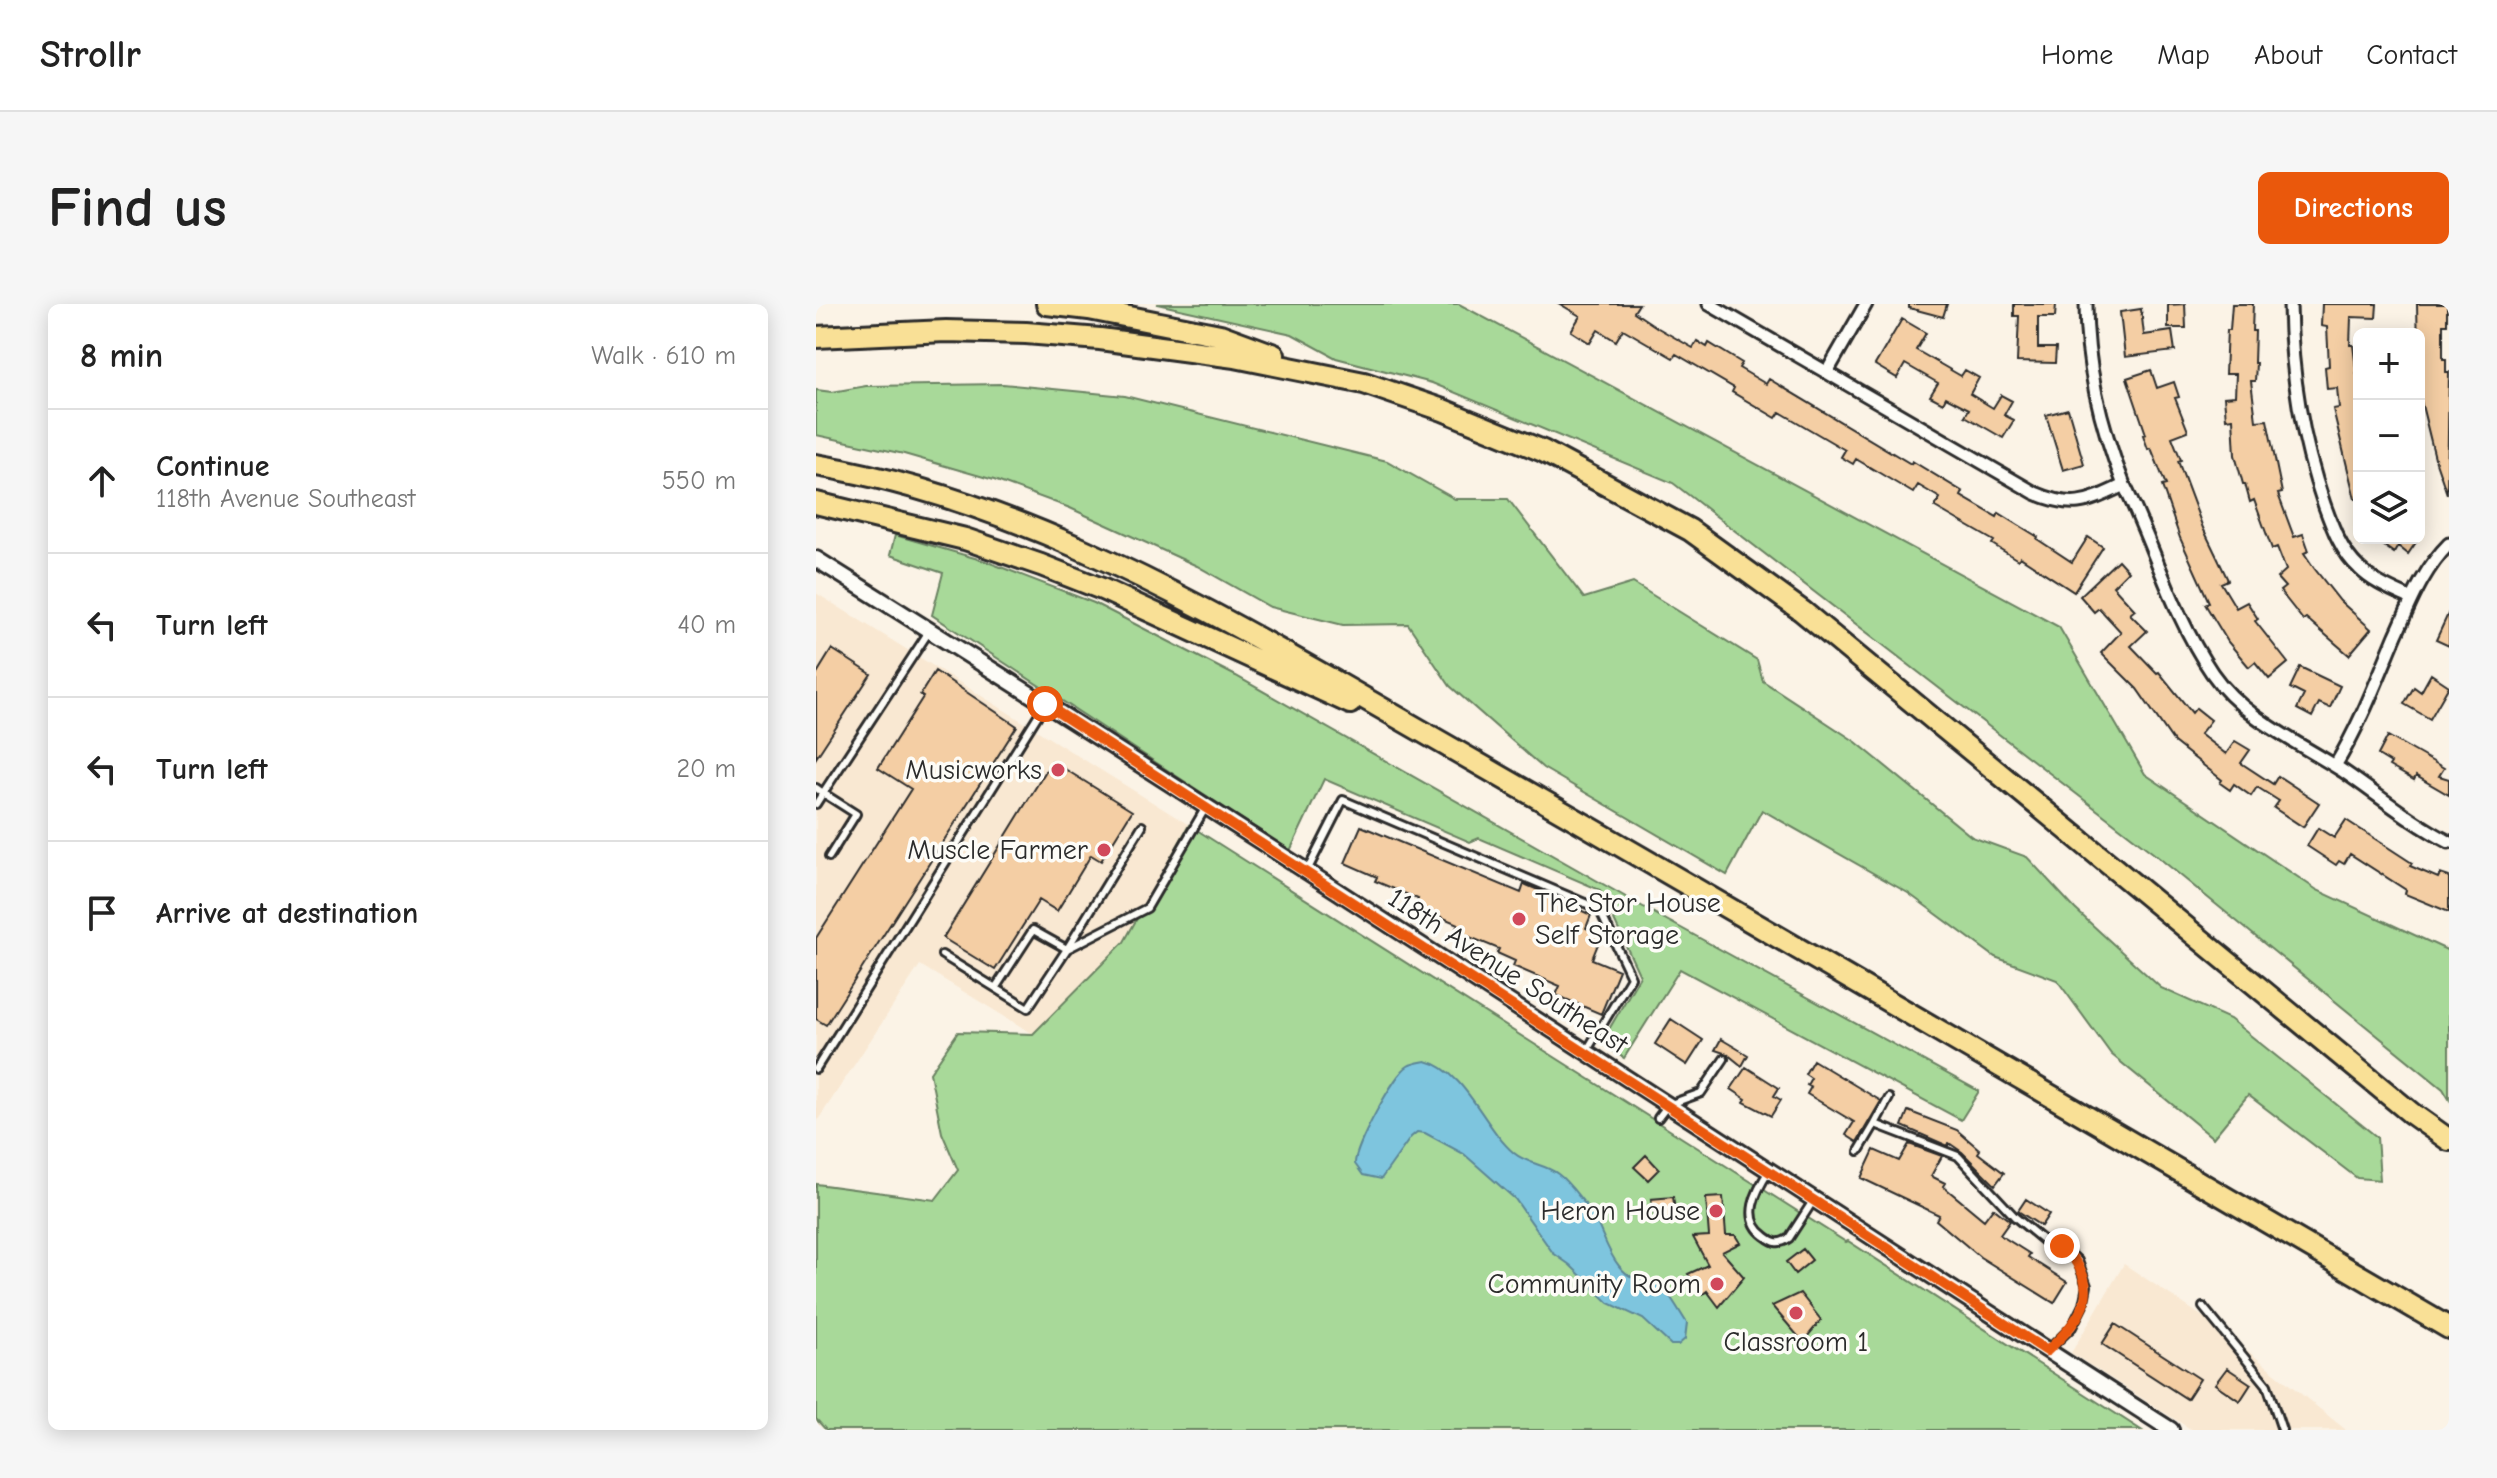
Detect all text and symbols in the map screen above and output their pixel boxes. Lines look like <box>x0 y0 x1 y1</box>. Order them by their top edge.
text: Strollr <box>40 33 141 77</box>
text: Home <box>2041 39 2113 71</box>
text: Map <box>2157 39 2210 71</box>
text: About <box>2254 39 2322 71</box>
text: Contact <box>2366 39 2457 71</box>
button: Directions <box>2258 172 2449 244</box>
text: Find us <box>48 176 227 240</box>
map controls <box>2353 328 2425 544</box>
button: + <box>2353 328 2425 400</box>
text: 8 min <box>80 336 163 376</box>
text: Walk · 610 m <box>591 341 736 371</box>
button: − <box>2353 400 2425 472</box>
text: Continue <box>156 449 270 484</box>
icon: ahead <box>80 459 124 503</box>
text: 550 m <box>662 466 736 496</box>
button: layers <box>2353 472 2425 544</box>
text: 118th Avenue Southeast <box>156 484 415 514</box>
icon: left <box>80 603 124 647</box>
text: Turn left <box>156 608 268 643</box>
text: 40 m <box>677 610 736 640</box>
route start <box>1027 686 1063 722</box>
icon: left <box>80 747 124 791</box>
text: Turn left <box>156 752 268 787</box>
text: 20 m <box>676 754 736 784</box>
place label: Musicworks <box>905 754 1042 786</box>
marker: Musicworks <box>1049 761 1067 779</box>
place label: Muscle Farmer <box>907 834 1088 866</box>
marker: Muscle Farmer <box>1095 841 1113 859</box>
street label: 118th Avenue Southeast <box>1382 882 1635 1061</box>
place label: The Stor House Self Storage <box>1535 887 1721 951</box>
icon: arrive <box>80 891 124 935</box>
text: Arrive at destination <box>156 896 418 931</box>
marker: The Stor House Self Storage <box>1510 910 1528 928</box>
place label: Heron House <box>1540 1195 1700 1227</box>
marker: Heron House <box>1707 1202 1725 1220</box>
route end <box>2044 1228 2080 1264</box>
place label: Community Room <box>1488 1268 1701 1300</box>
marker: Community Room <box>1708 1275 1726 1293</box>
marker: Classroom 1 <box>1787 1304 1805 1322</box>
place label: Classroom 1 <box>1724 1326 1868 1358</box>

